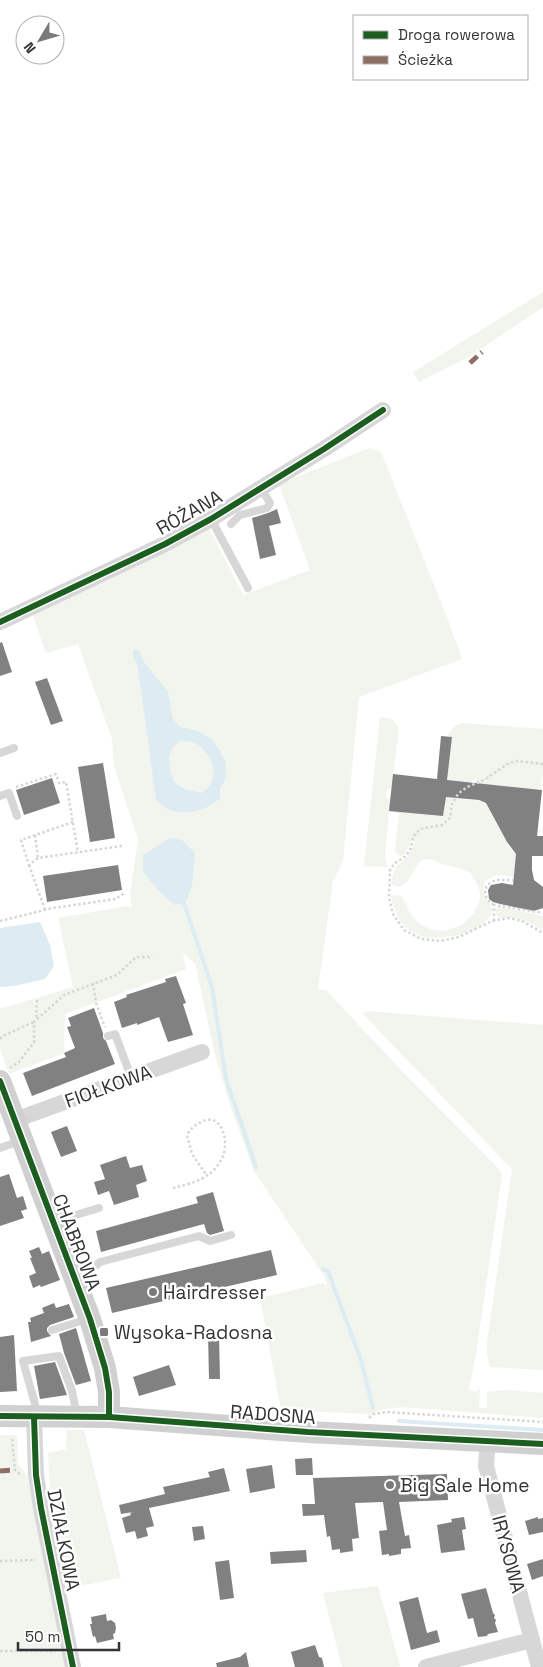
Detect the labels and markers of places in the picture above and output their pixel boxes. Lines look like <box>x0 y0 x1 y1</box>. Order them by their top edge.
place label: Hairdresser <box>163 1280 267 1305</box>
marker: Hairdresser <box>147 1286 159 1298</box>
place label: Wysoka-Radosna <box>114 1320 273 1345</box>
marker: Wysoka-Radosna <box>98 1326 110 1338</box>
place label: Big Sale Home <box>400 1473 529 1498</box>
marker: Big Sale Home <box>384 1479 396 1491</box>

